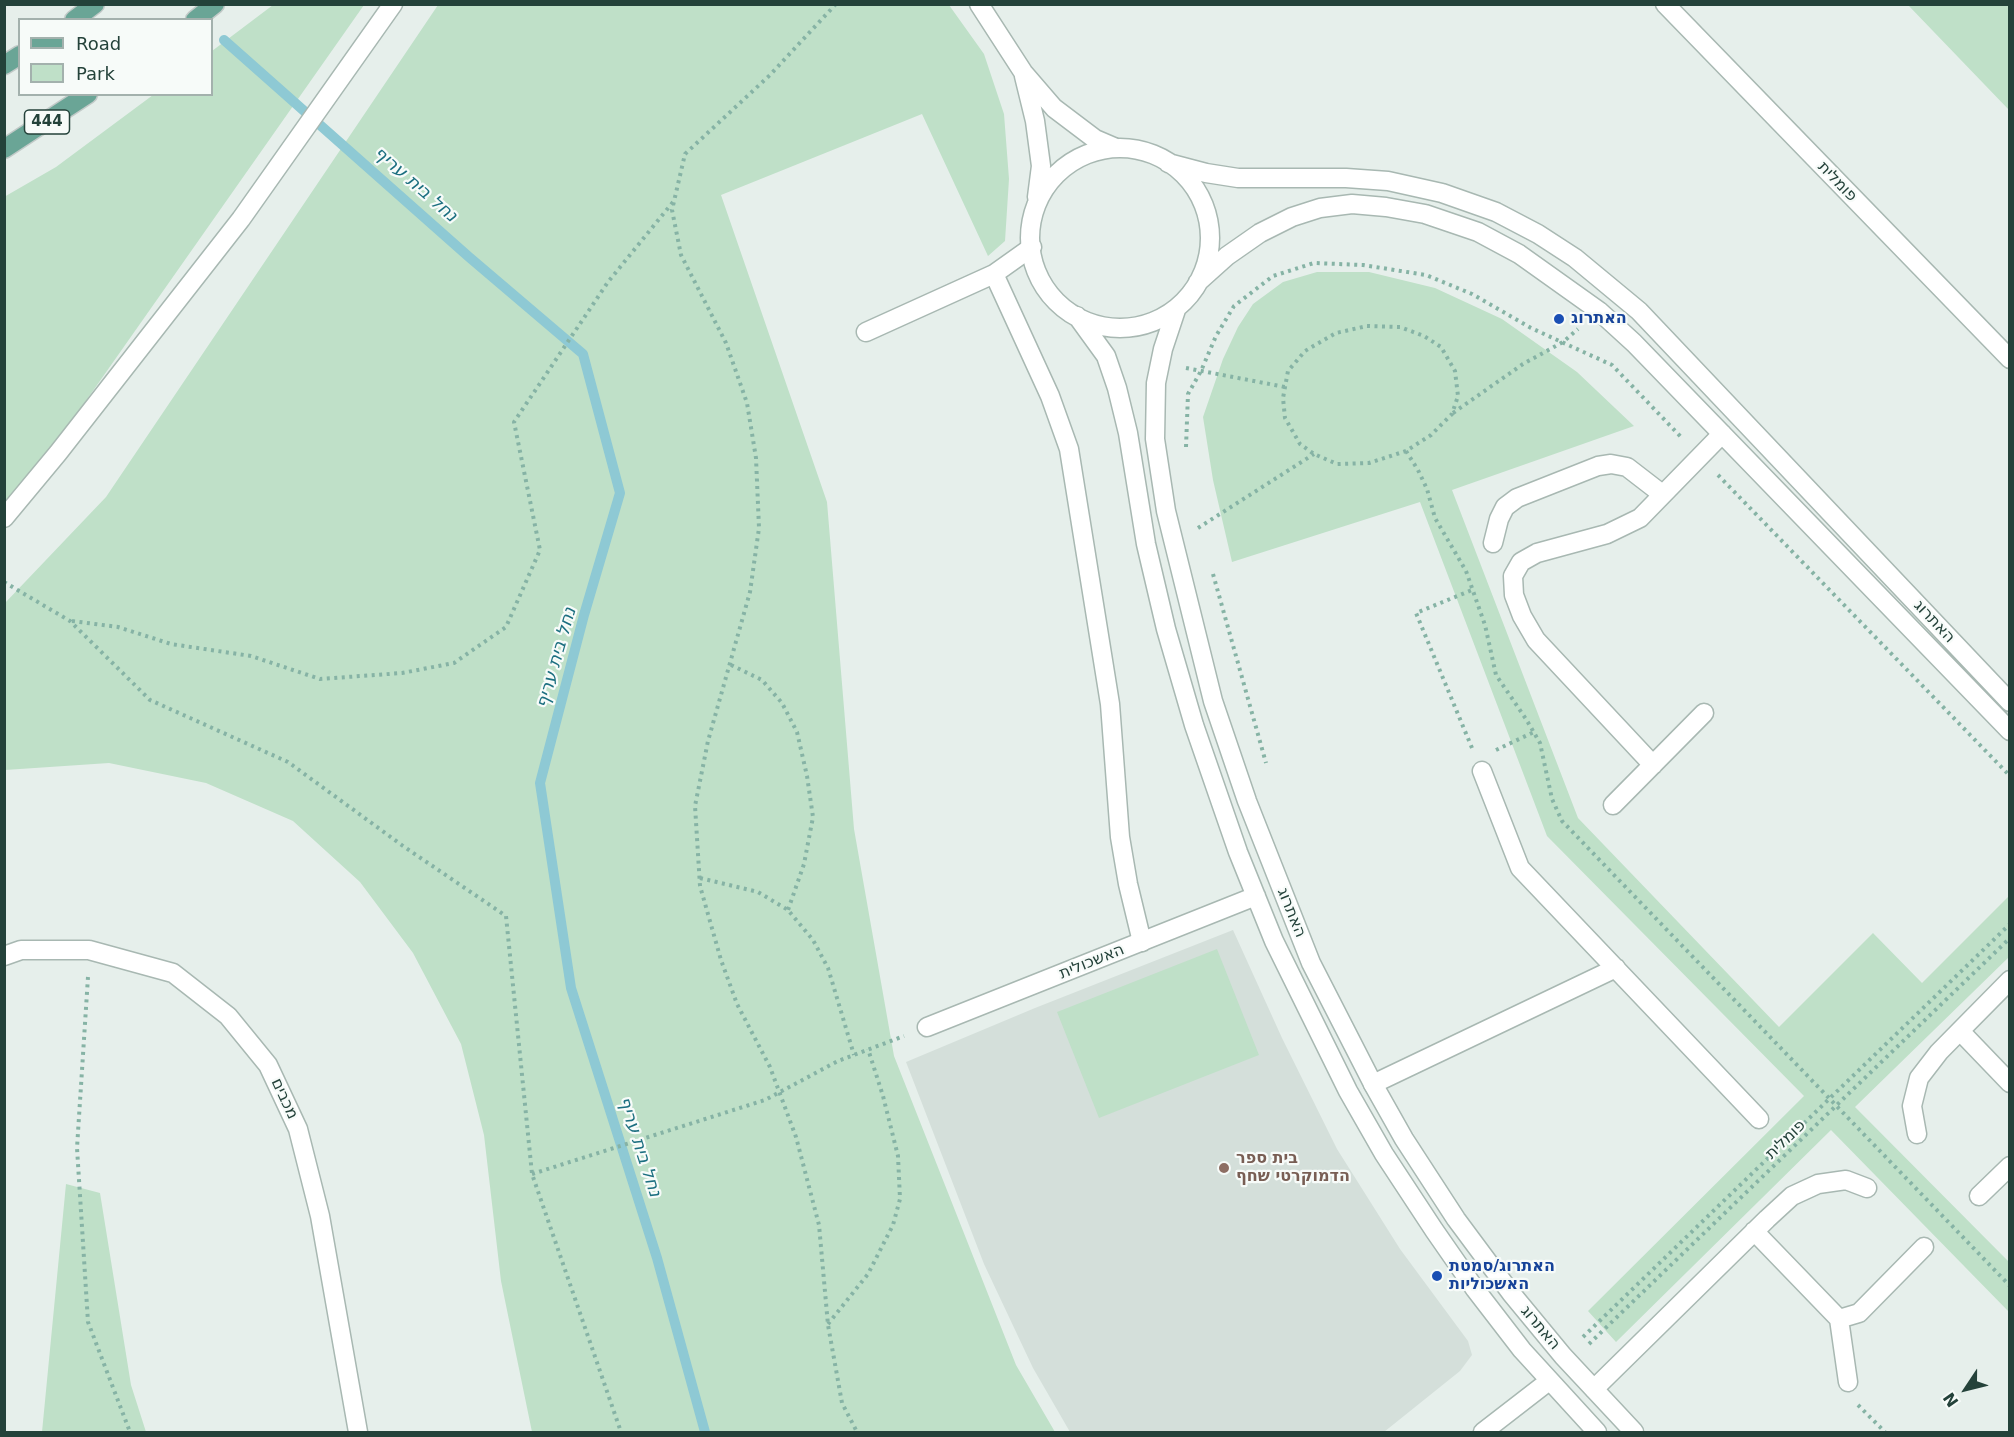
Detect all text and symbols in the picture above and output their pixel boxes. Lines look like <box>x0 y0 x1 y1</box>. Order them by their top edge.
legend <box>18 18 213 96</box>
text: Road <box>76 33 121 54</box>
text: Park <box>76 63 115 84</box>
road number: 444 <box>24 110 70 134</box>
water label: נחל בית עריף <box>369 143 461 227</box>
street label: פומלית <box>1813 158 1861 206</box>
place label: האתרוג <box>1571 309 1627 329</box>
marker: האתרוג <box>1552 312 1566 326</box>
street label: האתרוג <box>1909 597 1959 647</box>
water label: נחל בית עריף <box>532 605 582 711</box>
street label: האתרוג <box>1272 885 1310 941</box>
street label: האשכולית <box>1057 940 1127 984</box>
street label: מכבים <box>266 1076 302 1122</box>
water label: נחל בית עריף <box>613 1094 665 1200</box>
street label: פומלית <box>1762 1116 1810 1164</box>
place label: בית ספר הדמוקרטי שחף <box>1236 1149 1350 1187</box>
marker: בית ספר הדמוקרטי שחף <box>1217 1161 1231 1175</box>
place label: האתרוג/סמטת האשכוליות <box>1449 1257 1555 1295</box>
marker: האתרוג/סמטת האשכוליות <box>1430 1269 1444 1283</box>
street label: האתרוג <box>1516 1302 1564 1354</box>
north arrow <box>1936 1359 1996 1419</box>
text: N <box>1939 1389 1962 1411</box>

